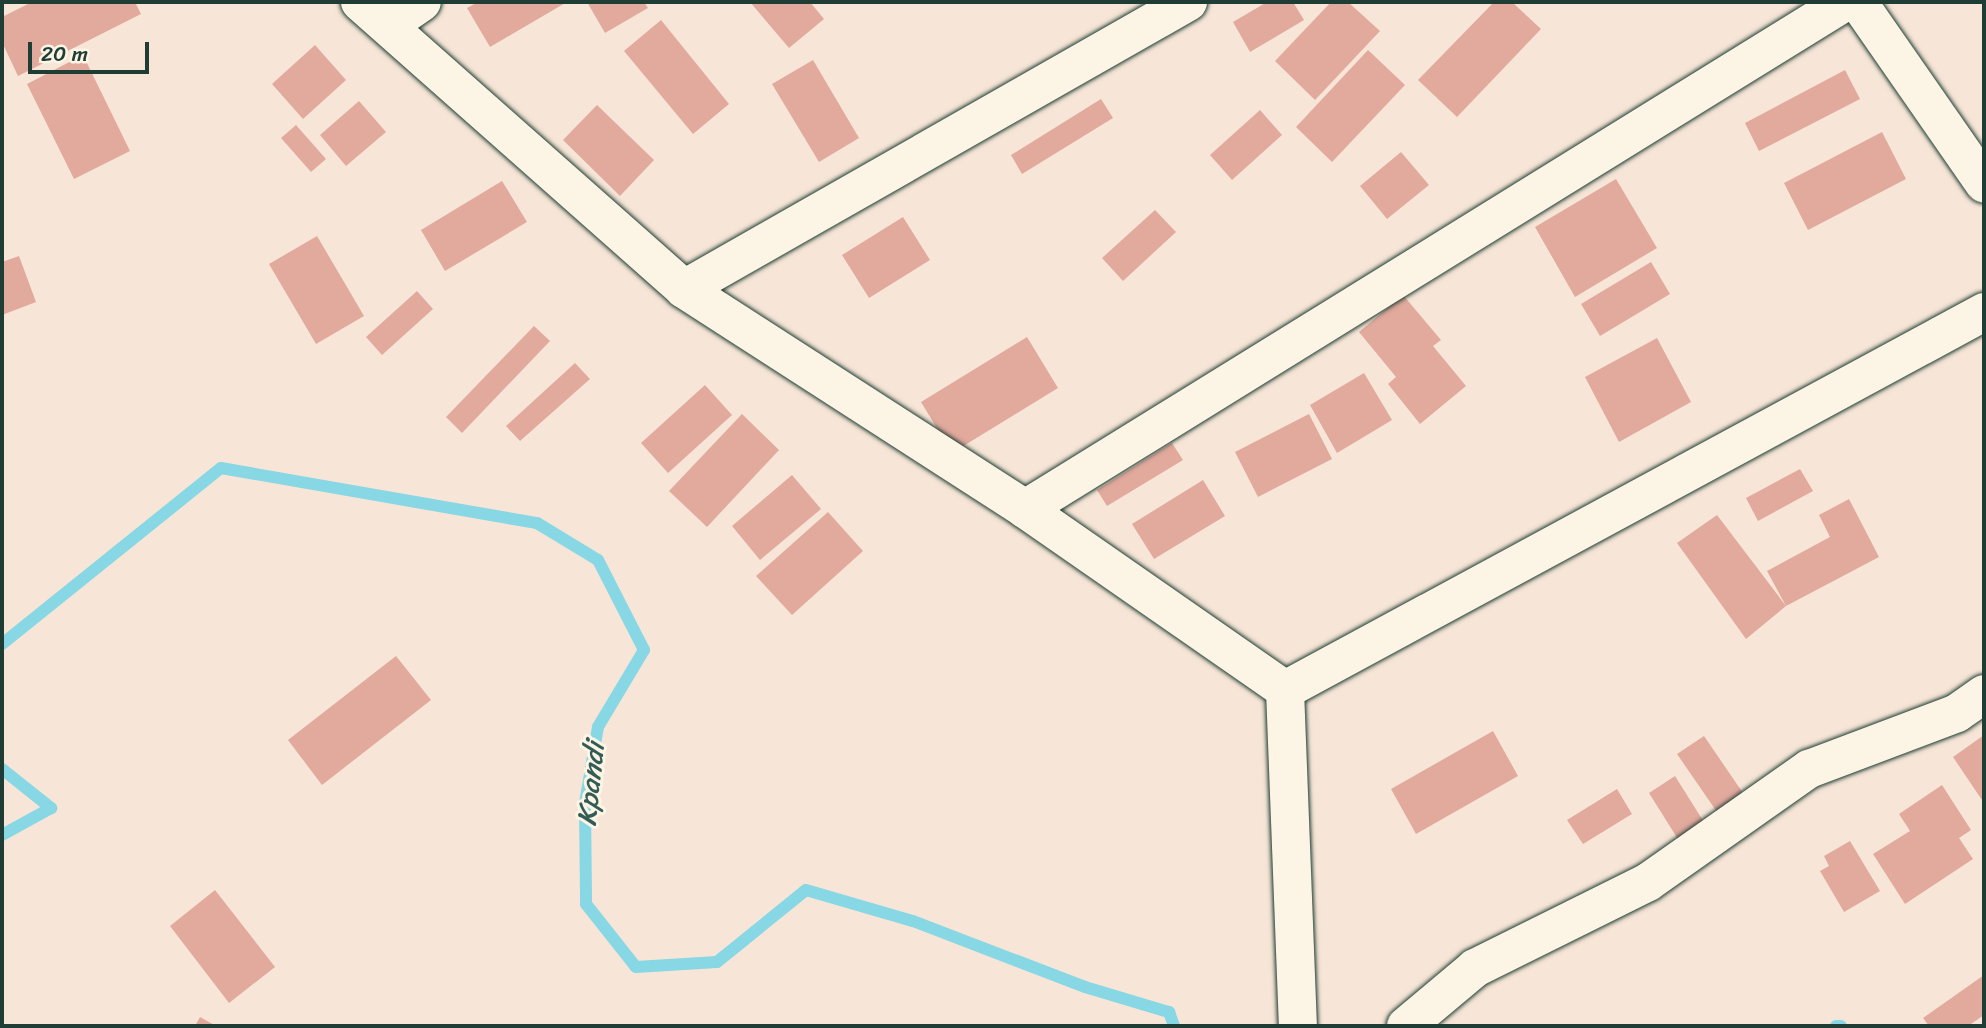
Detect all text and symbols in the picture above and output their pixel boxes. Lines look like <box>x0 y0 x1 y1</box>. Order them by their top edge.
scale bar <box>32 28 152 72</box>
text: 20 m <box>41 35 88 73</box>
water label: Kpandi <box>570 741 612 827</box>

